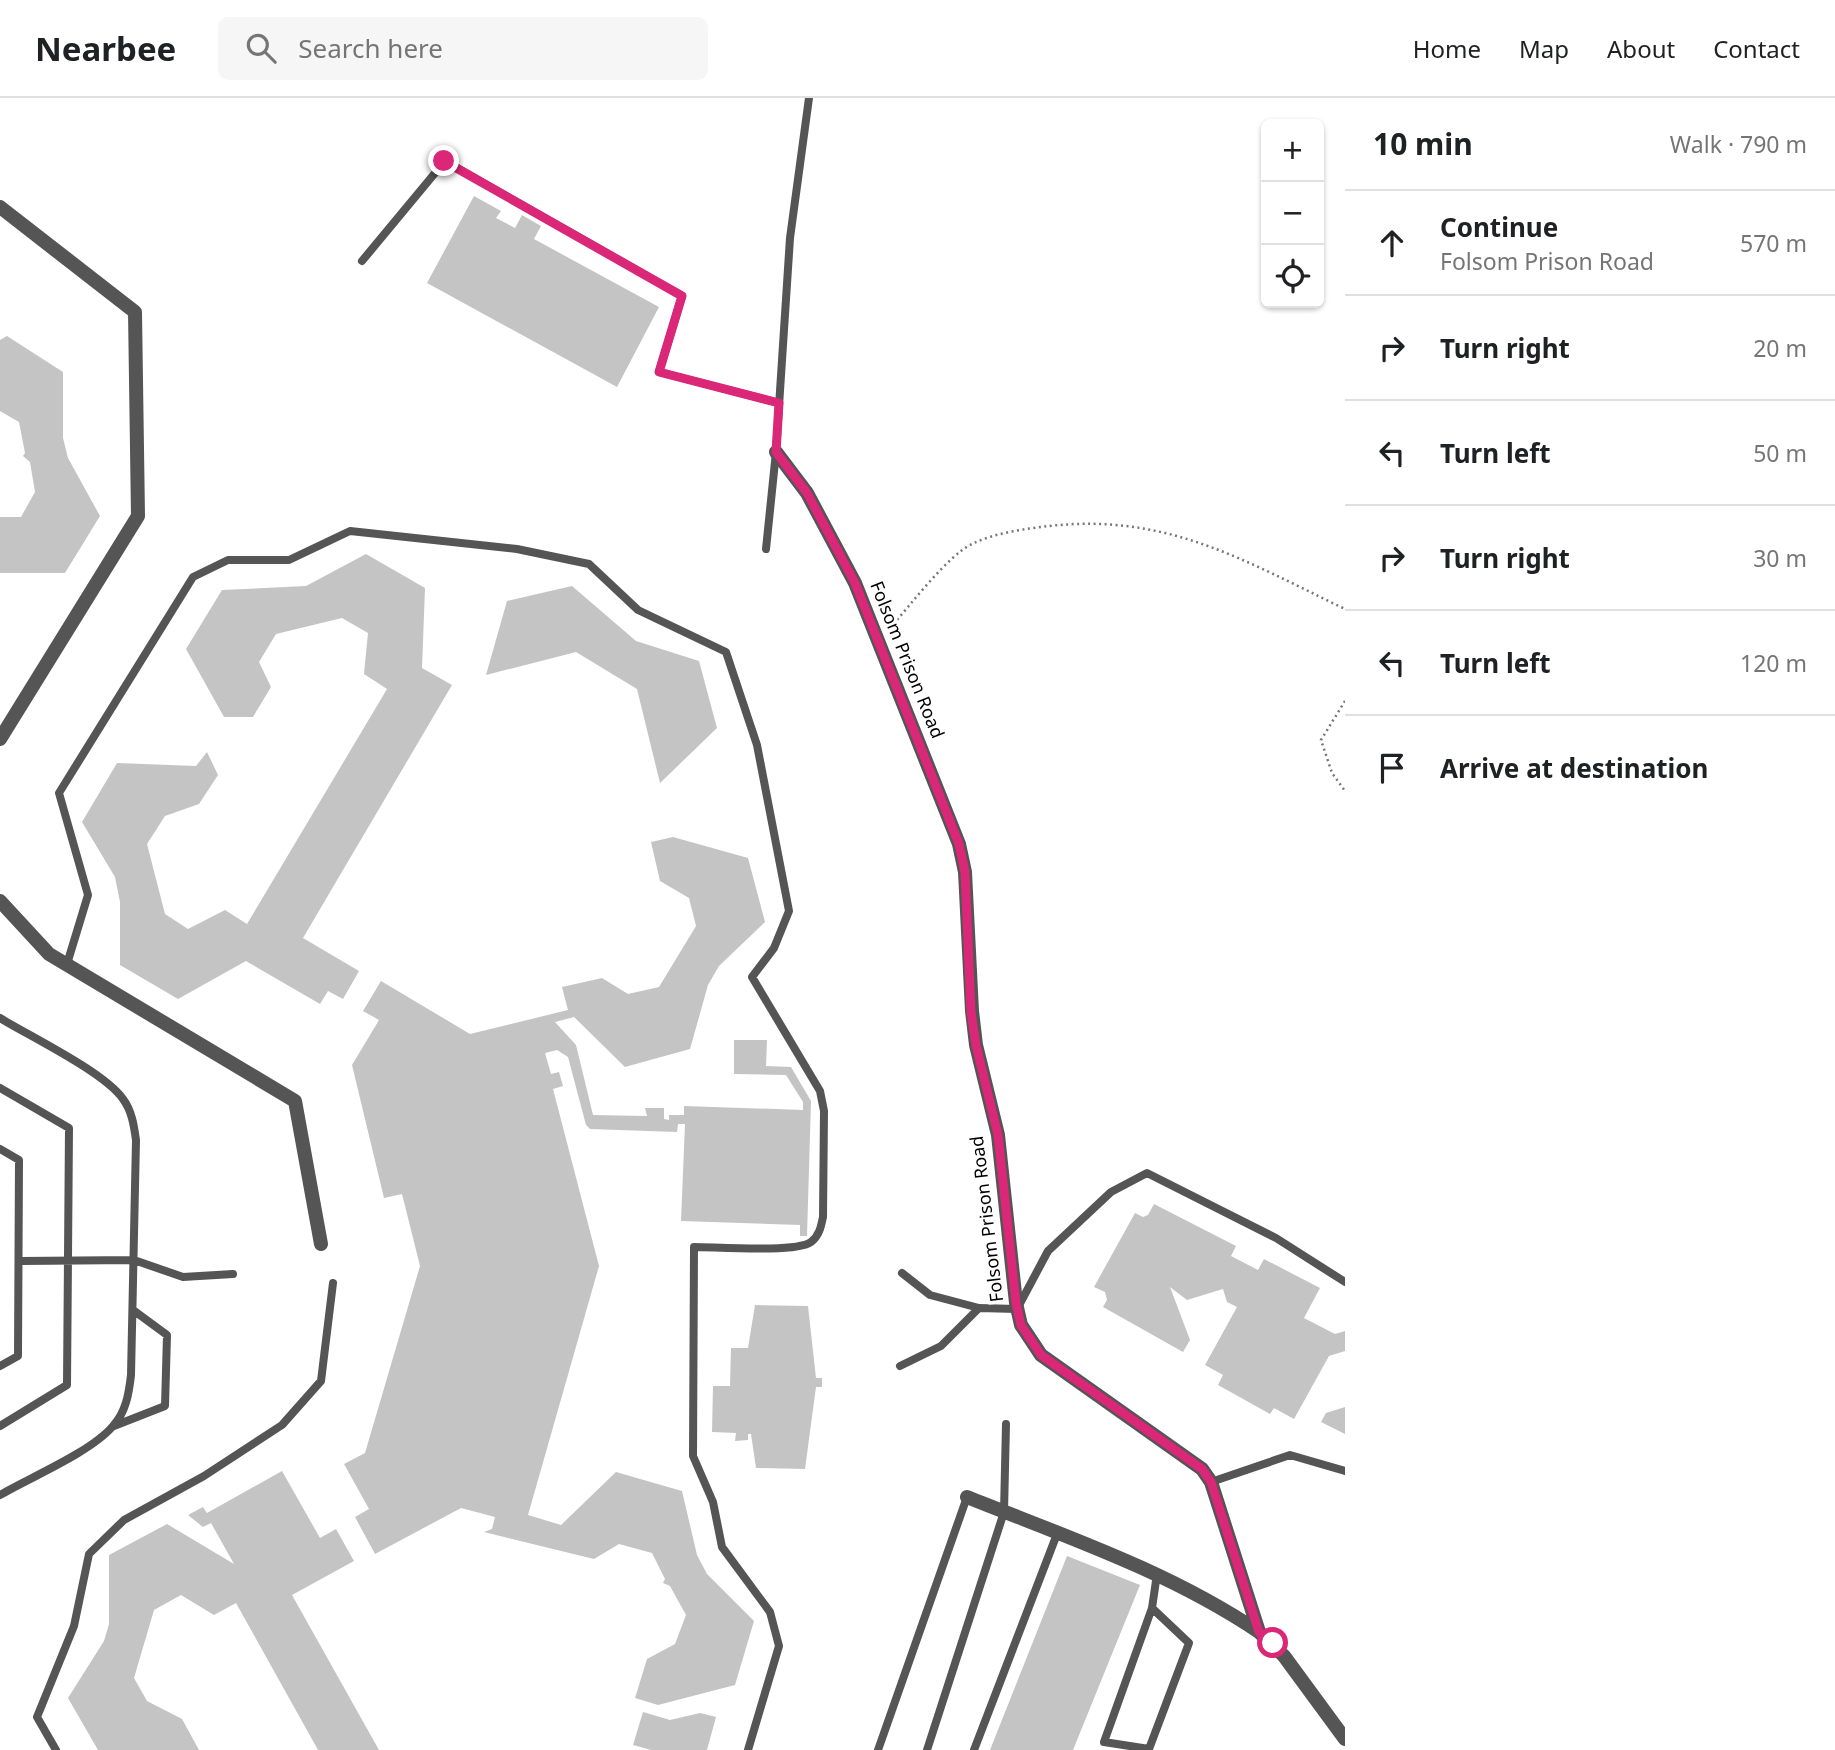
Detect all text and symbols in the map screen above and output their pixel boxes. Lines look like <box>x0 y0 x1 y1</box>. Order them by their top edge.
search box <box>218 17 708 80</box>
text: Nearbee <box>35 26 176 71</box>
icon: search <box>242 29 280 67</box>
text: Search here <box>298 30 443 66</box>
text: Home <box>1413 32 1481 65</box>
text: Map <box>1519 32 1569 65</box>
text: About <box>1607 32 1675 65</box>
text: Contact <box>1713 32 1800 65</box>
map controls <box>1261 119 1324 308</box>
button: + <box>1261 119 1324 182</box>
text: 10 min <box>1373 123 1473 164</box>
text: Walk · 790 m <box>1670 128 1807 160</box>
route end <box>428 145 459 176</box>
button: − <box>1261 182 1324 245</box>
text: Continue <box>1440 209 1558 245</box>
icon: ahead <box>1373 224 1411 262</box>
text: 570 m <box>1740 227 1807 259</box>
button: locate <box>1261 245 1324 308</box>
text: Folsom Prison Road <box>1440 245 1654 277</box>
icon: right <box>1373 329 1411 367</box>
text: Turn right <box>1440 330 1570 366</box>
text: 20 m <box>1753 332 1807 364</box>
icon: left <box>1373 434 1411 472</box>
text: Turn left <box>1440 435 1551 471</box>
text: 50 m <box>1753 437 1807 469</box>
icon: right <box>1373 539 1411 577</box>
text: Turn right <box>1440 540 1570 576</box>
text: 30 m <box>1753 542 1807 574</box>
street label: Folsom Prison Road <box>865 578 950 742</box>
icon: left <box>1373 644 1411 682</box>
text: Turn left <box>1440 645 1551 681</box>
text: 120 m <box>1740 647 1807 679</box>
icon: arrive <box>1373 749 1411 787</box>
text: Arrive at destination <box>1440 750 1709 786</box>
street label: Folsom Prison Road <box>964 1135 1008 1304</box>
route start <box>1257 1627 1288 1658</box>

